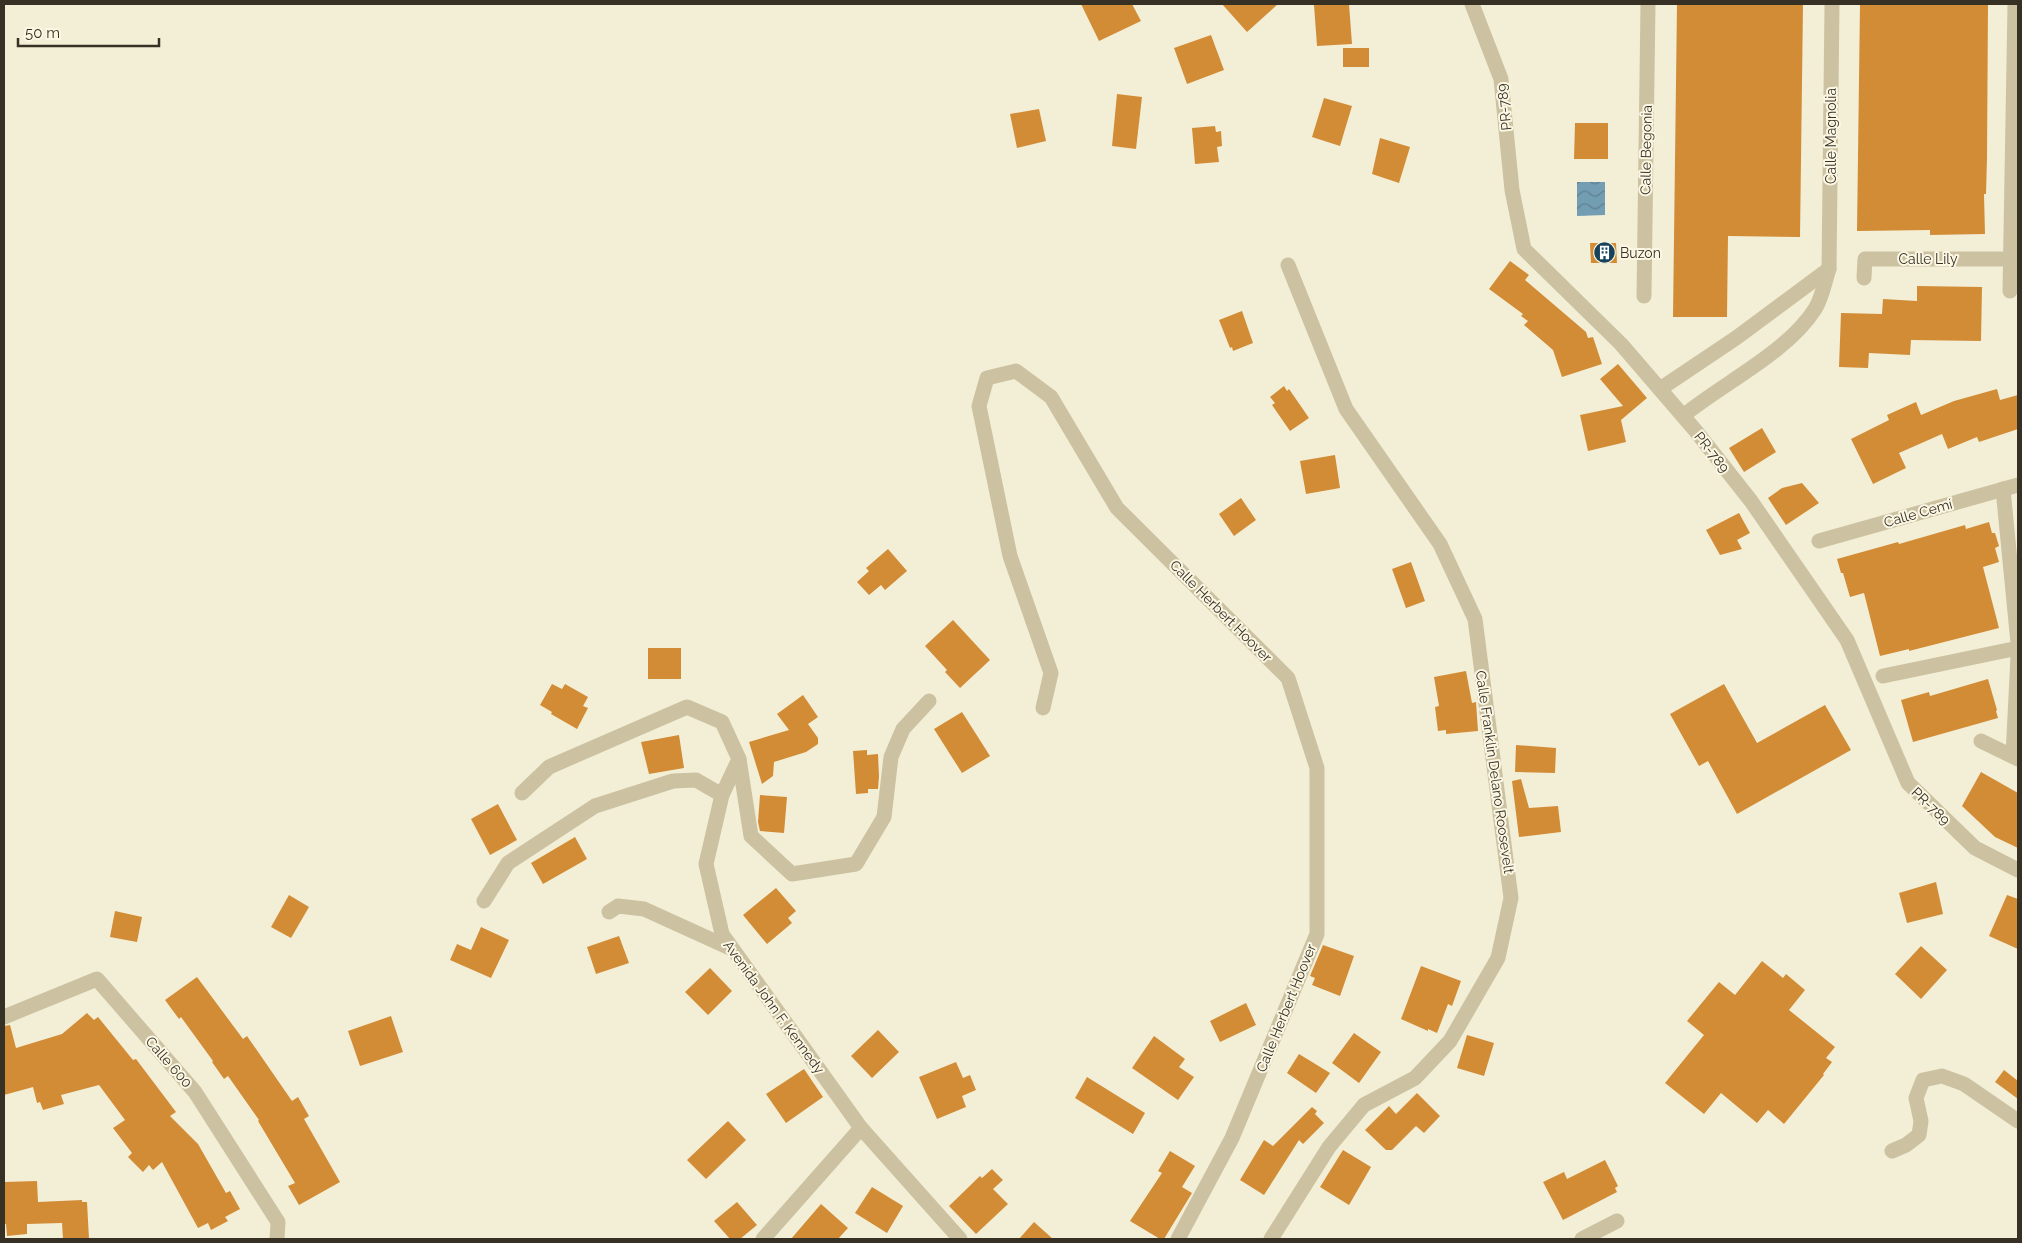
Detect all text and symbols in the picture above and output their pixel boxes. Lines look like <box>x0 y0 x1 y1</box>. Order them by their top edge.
scale bar <box>18 15 159 47</box>
text: 50 m <box>25 24 60 42</box>
street label: PR-789 <box>1494 83 1514 131</box>
street label: Calle Magnolia <box>1823 88 1839 184</box>
street label: Calle Begonia <box>1637 105 1655 195</box>
building icon: Buzon <box>1592 241 1616 265</box>
place label: Buzon <box>1620 245 1661 261</box>
street label: Calle Lily <box>1898 251 1958 267</box>
street label: PR-789 <box>1691 428 1733 476</box>
street label: Calle Cemí <box>1882 495 1955 530</box>
street label: Calle Herbert Hoover <box>1167 557 1275 665</box>
street label: Calle Franklin Delano Roosevelt <box>1473 669 1517 875</box>
street label: PR-789 <box>1908 784 1954 828</box>
street label: Avenida John F. Kennedy <box>720 937 828 1077</box>
street label: Calle Herbert Hoover <box>1253 941 1319 1075</box>
street label: Calle 600 <box>143 1033 195 1091</box>

